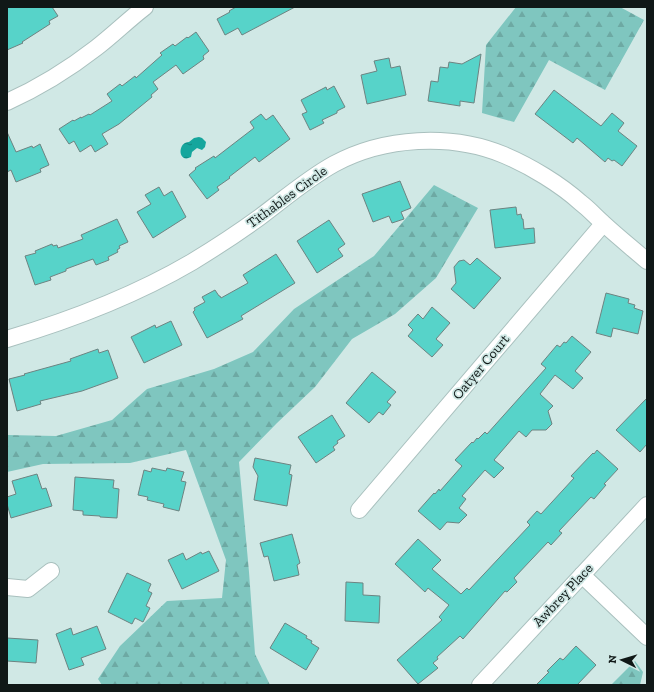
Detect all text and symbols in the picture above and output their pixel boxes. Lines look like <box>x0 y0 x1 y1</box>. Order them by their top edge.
street label: Tithables Circle <box>244 162 331 232</box>
street label: Oatyer Court <box>449 330 514 403</box>
street label: Awbrey Place <box>529 559 597 630</box>
north arrow <box>602 640 642 680</box>
text: N <box>606 654 619 664</box>

